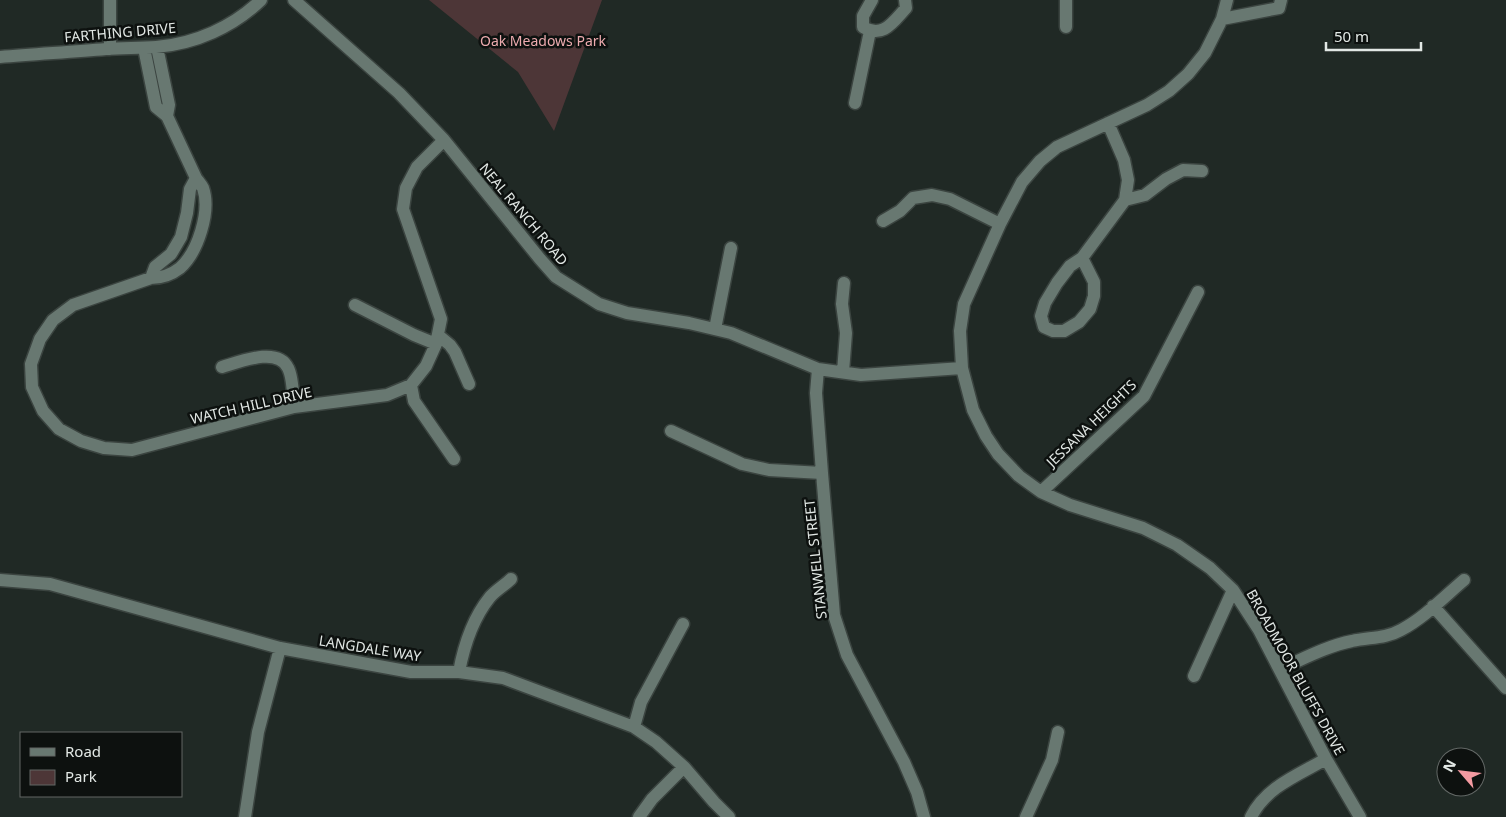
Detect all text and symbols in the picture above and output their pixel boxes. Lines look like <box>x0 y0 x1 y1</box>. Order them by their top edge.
street label: FARTHING DRIVE <box>63 18 177 46</box>
scale bar <box>1326 20 1421 52</box>
text: 50 m <box>1334 26 1369 46</box>
park label: Oak Meadows Park <box>480 31 607 50</box>
street label: NEAL RANCH ROAD <box>476 159 572 269</box>
street label: JESSANA HEIGHTS <box>1040 375 1140 472</box>
street label: WATCH HILL DRIVE <box>188 382 314 428</box>
street label: STANWELL STREET <box>799 498 831 620</box>
street label: BROADMOOR BLUFFS DRIVE <box>1242 586 1350 758</box>
street label: LANGDALE WAY <box>318 631 423 665</box>
legend <box>20 732 182 797</box>
text: Road <box>65 741 101 761</box>
north arrow <box>1436 747 1486 797</box>
text: N <box>1438 756 1460 775</box>
text: Park <box>65 766 97 786</box>

